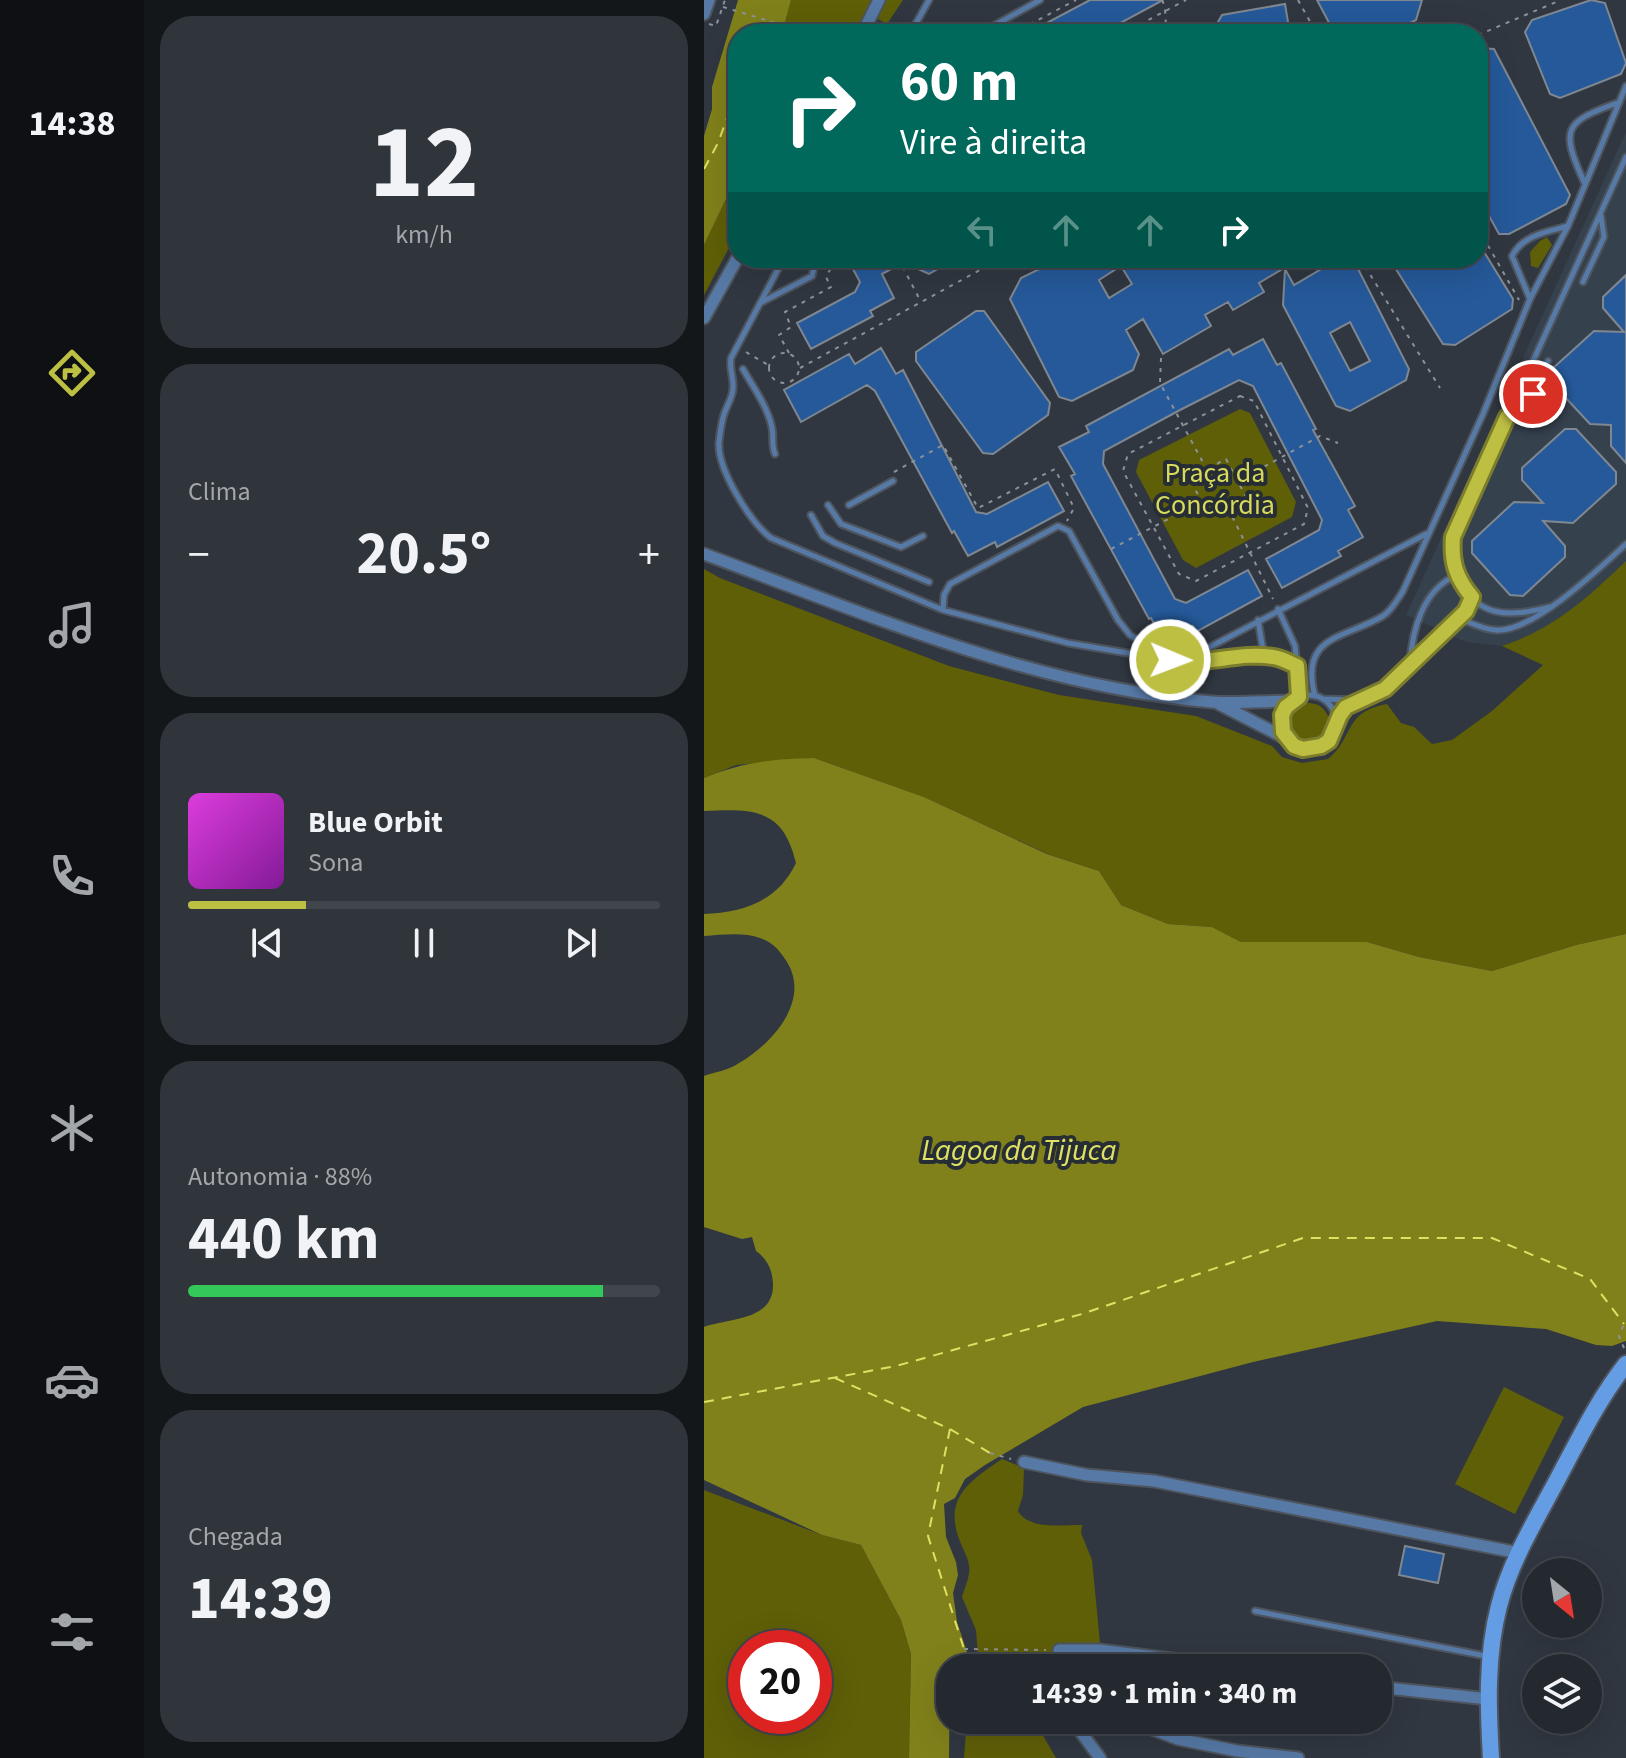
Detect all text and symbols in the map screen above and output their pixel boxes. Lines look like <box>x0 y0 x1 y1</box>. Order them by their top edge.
text: 60 m <box>900 43 1018 122</box>
icon: right <box>768 56 872 160</box>
text: 12 <box>369 90 479 238</box>
text: 14:38 <box>29 98 115 149</box>
text: Vire à direita <box>900 117 1087 168</box>
icon: left <box>960 208 1004 252</box>
icon: ahead <box>1044 208 1088 252</box>
icon: ahead <box>1128 208 1172 252</box>
icon: right <box>1212 208 1256 252</box>
text: km/h <box>395 216 453 253</box>
icon: directions <box>44 345 100 401</box>
pin <box>1499 360 1567 428</box>
icon: arrive <box>1511 372 1555 416</box>
park label: Praça da Concórdia <box>1155 453 1275 525</box>
text: Clima <box>188 473 251 510</box>
text: 20.5° <box>357 512 491 597</box>
text: − <box>188 524 210 587</box>
text: + <box>638 524 660 587</box>
icon: music <box>44 597 100 653</box>
position arrow <box>1128 618 1212 702</box>
text: Blue Orbit <box>308 801 443 844</box>
text: Sona <box>308 844 363 881</box>
icon: phone <box>44 848 100 904</box>
icon: previous <box>245 921 289 965</box>
icon: pause <box>402 921 446 965</box>
icon: next <box>559 921 603 965</box>
icon: climate <box>44 1100 100 1156</box>
water label: Lagoa da Tijuca <box>921 1129 1117 1172</box>
text: Autonomia · 88% <box>188 1158 372 1195</box>
text: 440 km <box>188 1197 379 1282</box>
icon: car <box>44 1352 100 1408</box>
text: Chegada <box>188 1518 283 1555</box>
text: 14:39 <box>188 1557 333 1642</box>
north arrow <box>1522 1558 1602 1638</box>
map controls <box>1522 1558 1602 1734</box>
icon: filters <box>44 1604 100 1660</box>
speed limit sign: 20 <box>728 1630 832 1734</box>
button: layers <box>1522 1654 1602 1734</box>
text: 14:39 · 1 min · 340 m <box>1031 1672 1297 1715</box>

